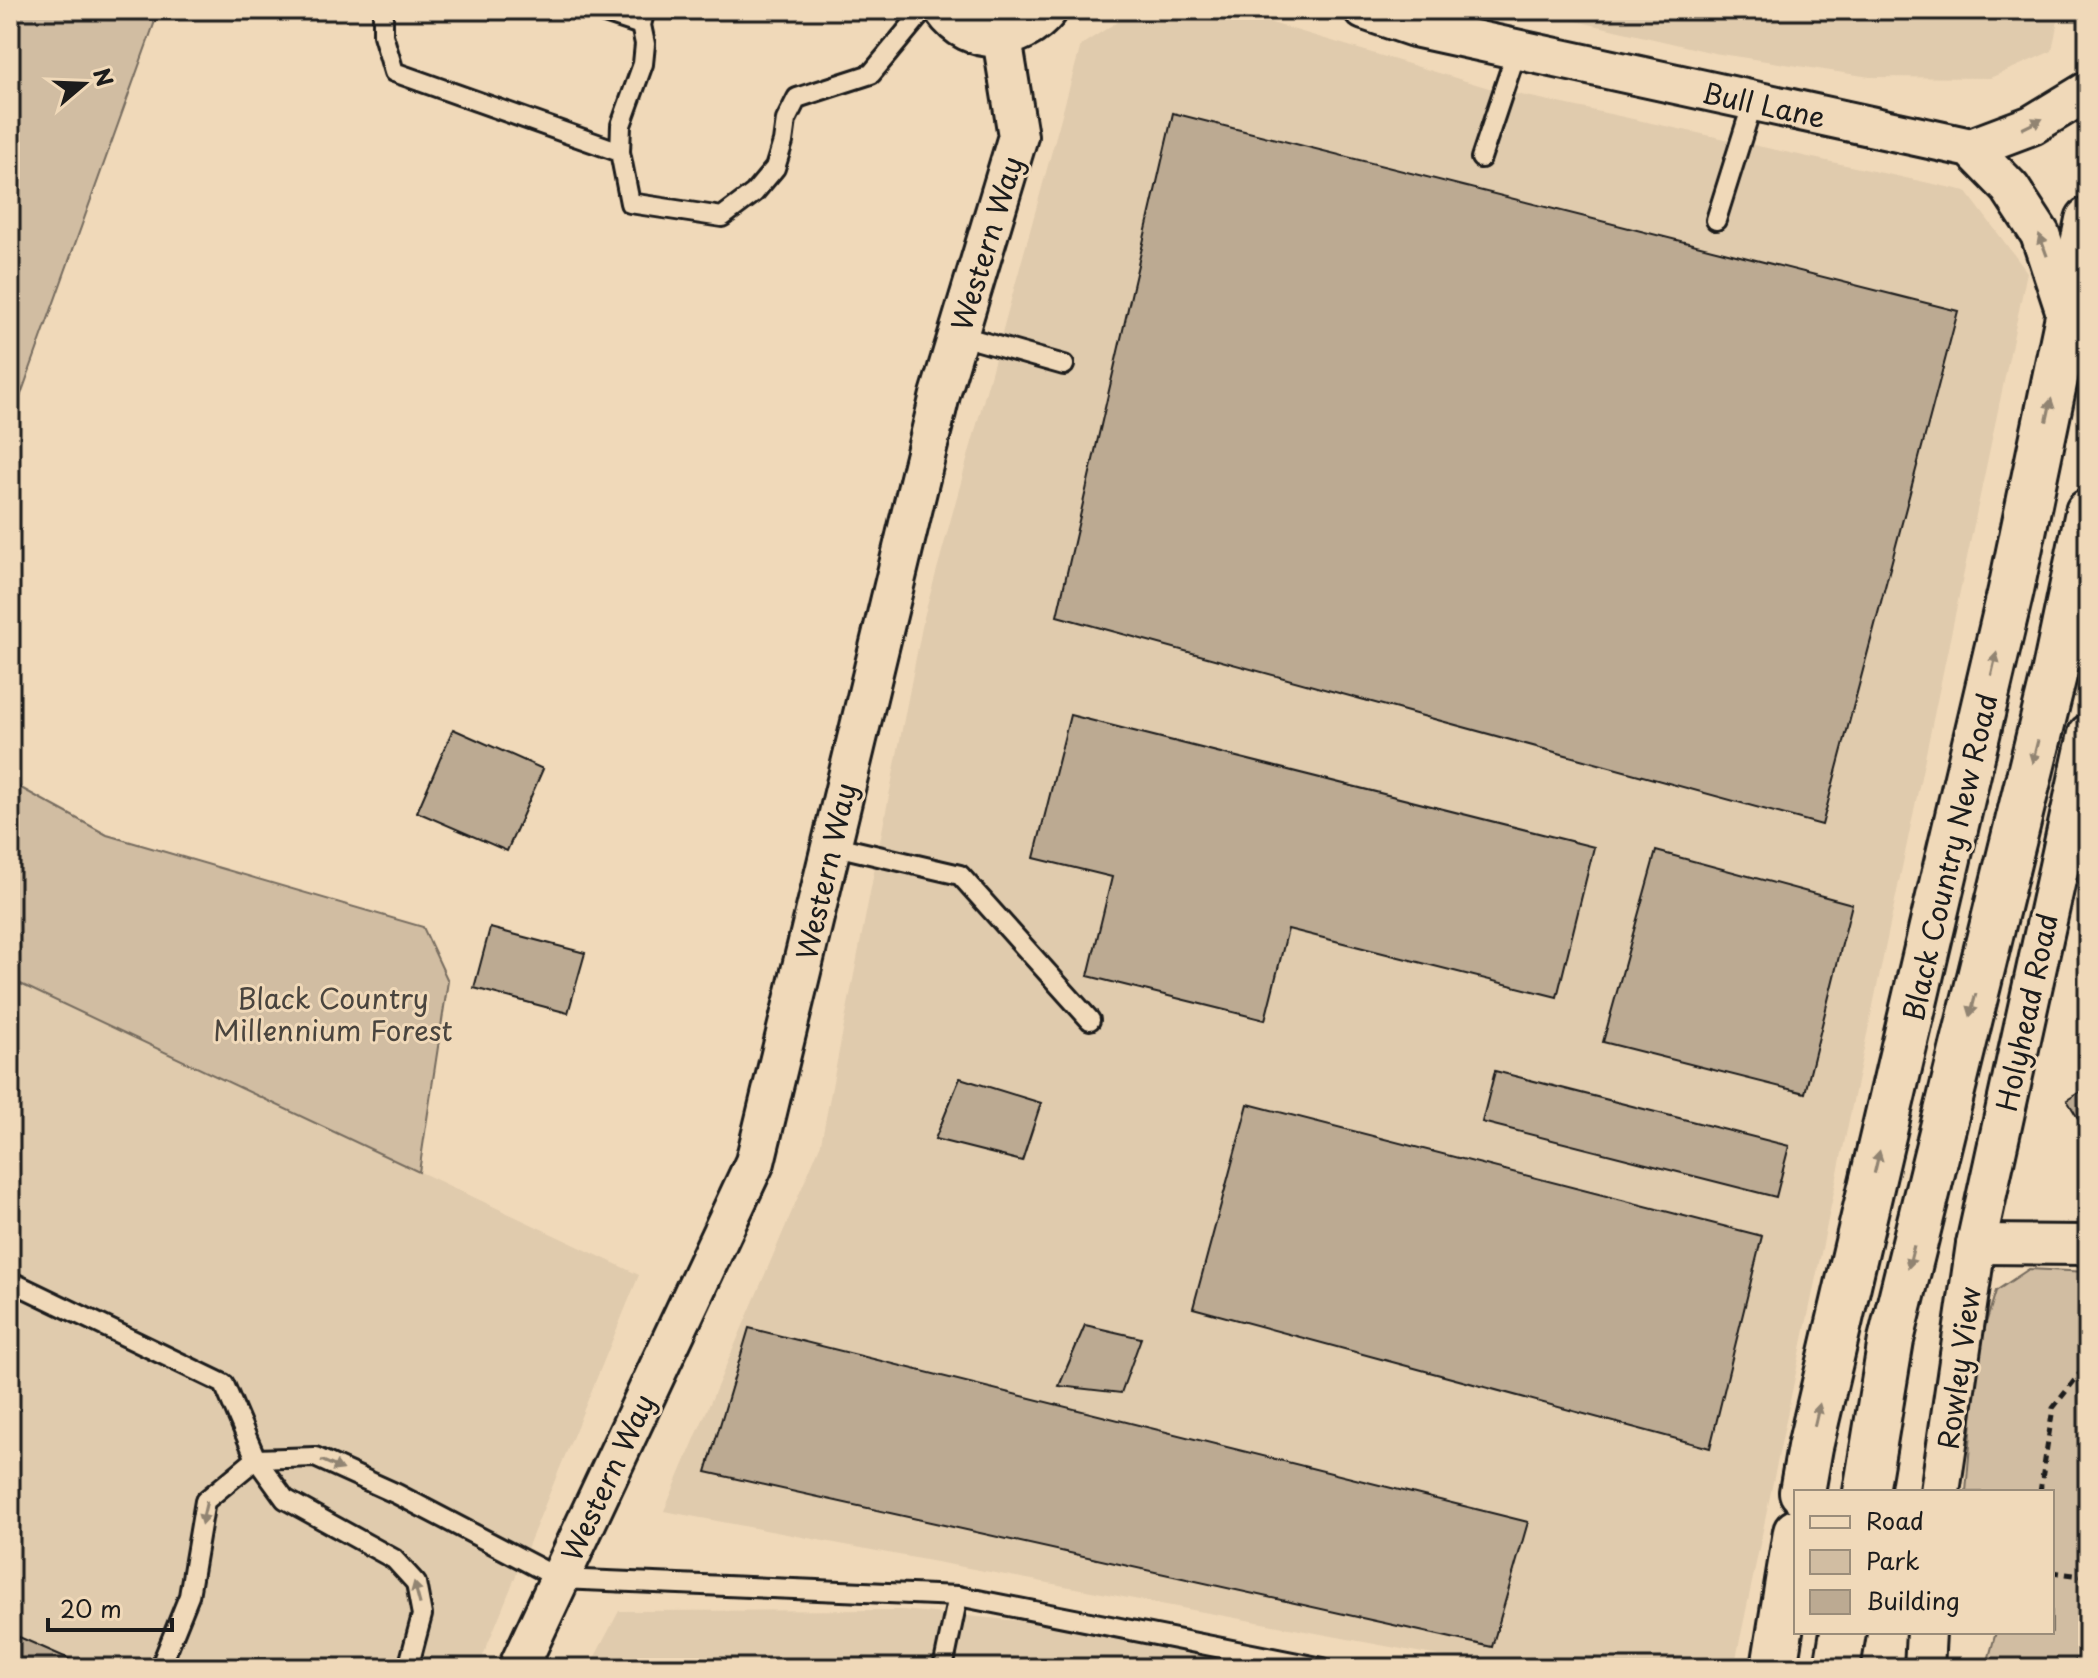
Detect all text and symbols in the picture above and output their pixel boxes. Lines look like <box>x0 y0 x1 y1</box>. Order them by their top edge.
north arrow <box>44 44 124 124</box>
text: N <box>86 63 123 91</box>
street label: Bull Lane <box>1698 70 1830 138</box>
one-way arrow <box>2020 117 2043 130</box>
street label: Western Way <box>939 150 1033 336</box>
one-way arrow <box>2036 233 2049 257</box>
one-way arrow <box>2043 397 2056 422</box>
one-way arrow <box>1988 651 2001 676</box>
street label: Black Country New Road <box>1890 689 2008 1025</box>
one-way arrow <box>2028 740 2041 765</box>
street label: Western Way <box>784 778 866 964</box>
street label: Holyhead Road <box>1984 909 2068 1115</box>
park label: Black Country Millennium Forest <box>213 976 453 1051</box>
one-way arrow <box>1966 992 1979 1017</box>
one-way arrow <box>1871 1150 1884 1175</box>
one-way arrow <box>1905 1245 1917 1270</box>
street label: Rowley View <box>1925 1284 1991 1452</box>
street label: Western Way <box>549 1386 665 1568</box>
one-way arrow <box>1811 1403 1824 1428</box>
one-way arrow <box>320 1458 344 1471</box>
legend <box>1794 1490 2054 1634</box>
one-way arrow <box>197 1501 210 1526</box>
text: Road <box>1866 1502 1924 1538</box>
text: Park <box>1866 1542 1920 1578</box>
one-way arrow <box>410 1581 423 1605</box>
scale bar <box>48 1582 172 1632</box>
text: Building <box>1866 1582 1960 1618</box>
text: 20 m <box>60 1590 122 1626</box>

